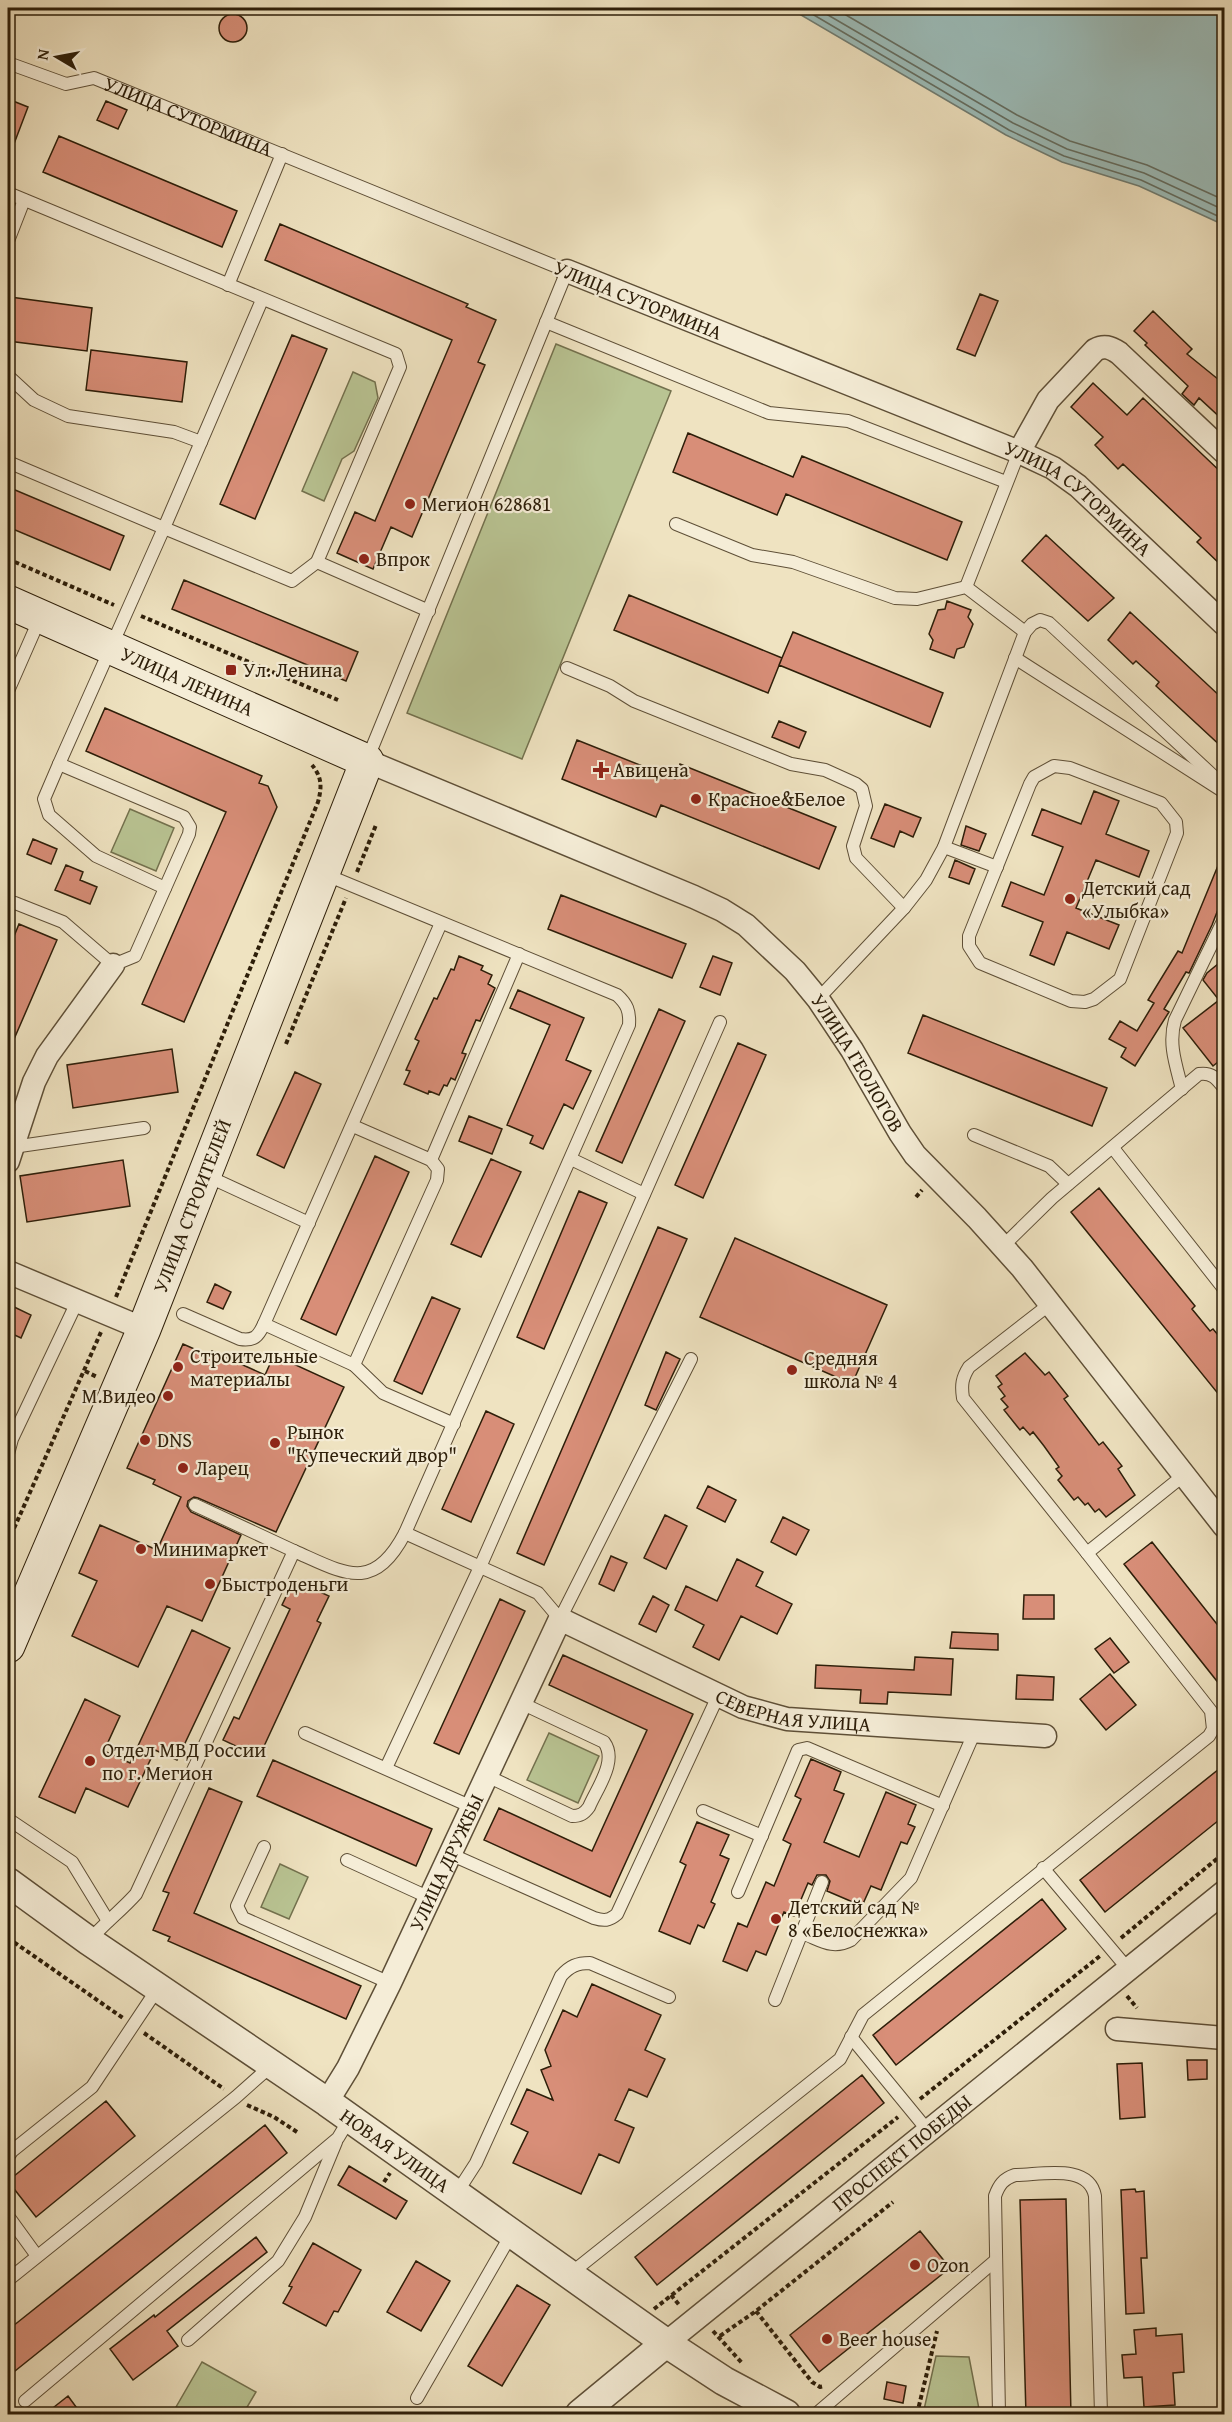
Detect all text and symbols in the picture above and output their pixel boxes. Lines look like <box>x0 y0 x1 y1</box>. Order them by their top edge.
north arrow <box>27 27 87 87</box>
text: N <box>29 47 55 62</box>
street label: УЛИЦА СУТОРМИНА <box>100 69 277 163</box>
street label: УЛИЦА СУТОРМИНА <box>550 252 727 347</box>
street label: УЛИЦА СУТОРМИНА <box>1000 433 1158 562</box>
place label: Мегион 628681 <box>422 489 551 518</box>
marker: Мегион 628681 <box>403 497 417 511</box>
place label: Впрок <box>376 544 431 573</box>
marker: Впрок <box>357 552 371 566</box>
street label: УЛИЦА ЛЕНИНА <box>116 639 259 723</box>
place label: Ул. Ленина <box>243 655 343 684</box>
marker: Ул. Ленина <box>224 663 238 677</box>
place label: Авицена <box>613 755 689 784</box>
marker: Авицена <box>594 763 608 777</box>
place label: Красное&Белое <box>708 784 846 813</box>
marker: Красное&Белое <box>689 792 703 806</box>
place label: Детский сад «Улыбка» <box>1081 873 1191 925</box>
marker: Детский сад «Улыбка» <box>1063 892 1077 906</box>
street label: УЛИЦА ГЕОЛОГОВ <box>804 988 911 1137</box>
street label: УЛИЦА СТРОИТЕЛЕЙ <box>145 1115 238 1297</box>
place label: Строительные материалы <box>190 1341 318 1393</box>
place label: Средняя школа № 4 <box>804 1343 898 1395</box>
marker: Строительные материалы <box>171 1360 185 1374</box>
marker: Средняя школа № 4 <box>785 1363 799 1377</box>
place label: М.Видео <box>82 1381 156 1410</box>
marker: М.Видео <box>161 1389 175 1403</box>
place label: Рынок "Купеческий двор" <box>287 1417 457 1469</box>
place label: DNS <box>157 1425 192 1454</box>
marker: DNS <box>138 1433 152 1447</box>
marker: Рынок "Купеческий двор" <box>268 1436 282 1450</box>
place label: Ларец <box>195 1453 249 1482</box>
marker: Ларец <box>176 1461 190 1475</box>
place label: Минимаркет <box>153 1534 269 1563</box>
marker: Минимаркет <box>134 1542 148 1556</box>
place label: Быстроденьги <box>222 1569 349 1598</box>
marker: Быстроденьги <box>203 1577 217 1591</box>
street label: СЕВЕРНАЯ УЛИЦА <box>711 1681 872 1738</box>
place label: Отдел МВД России по г. Мегион <box>102 1735 266 1787</box>
marker: Отдел МВД России по г. Мегион <box>83 1754 97 1768</box>
street label: УЛИЦА ДРУЖБЫ <box>401 1789 490 1935</box>
place label: Детский сад № 8 «Белоснежка» <box>787 1892 928 1944</box>
marker: Детский сад № 8 «Белоснежка» <box>769 1912 783 1926</box>
street label: ПРОСПЕКТ ПОБЕДЫ <box>825 2087 977 2218</box>
street label: НОВАЯ УЛИЦА <box>335 2101 456 2199</box>
place label: Ozon <box>927 2250 969 2279</box>
marker: Ozon <box>908 2258 922 2272</box>
place label: Beer house <box>839 2324 931 2353</box>
marker: Beer house <box>820 2332 834 2346</box>

